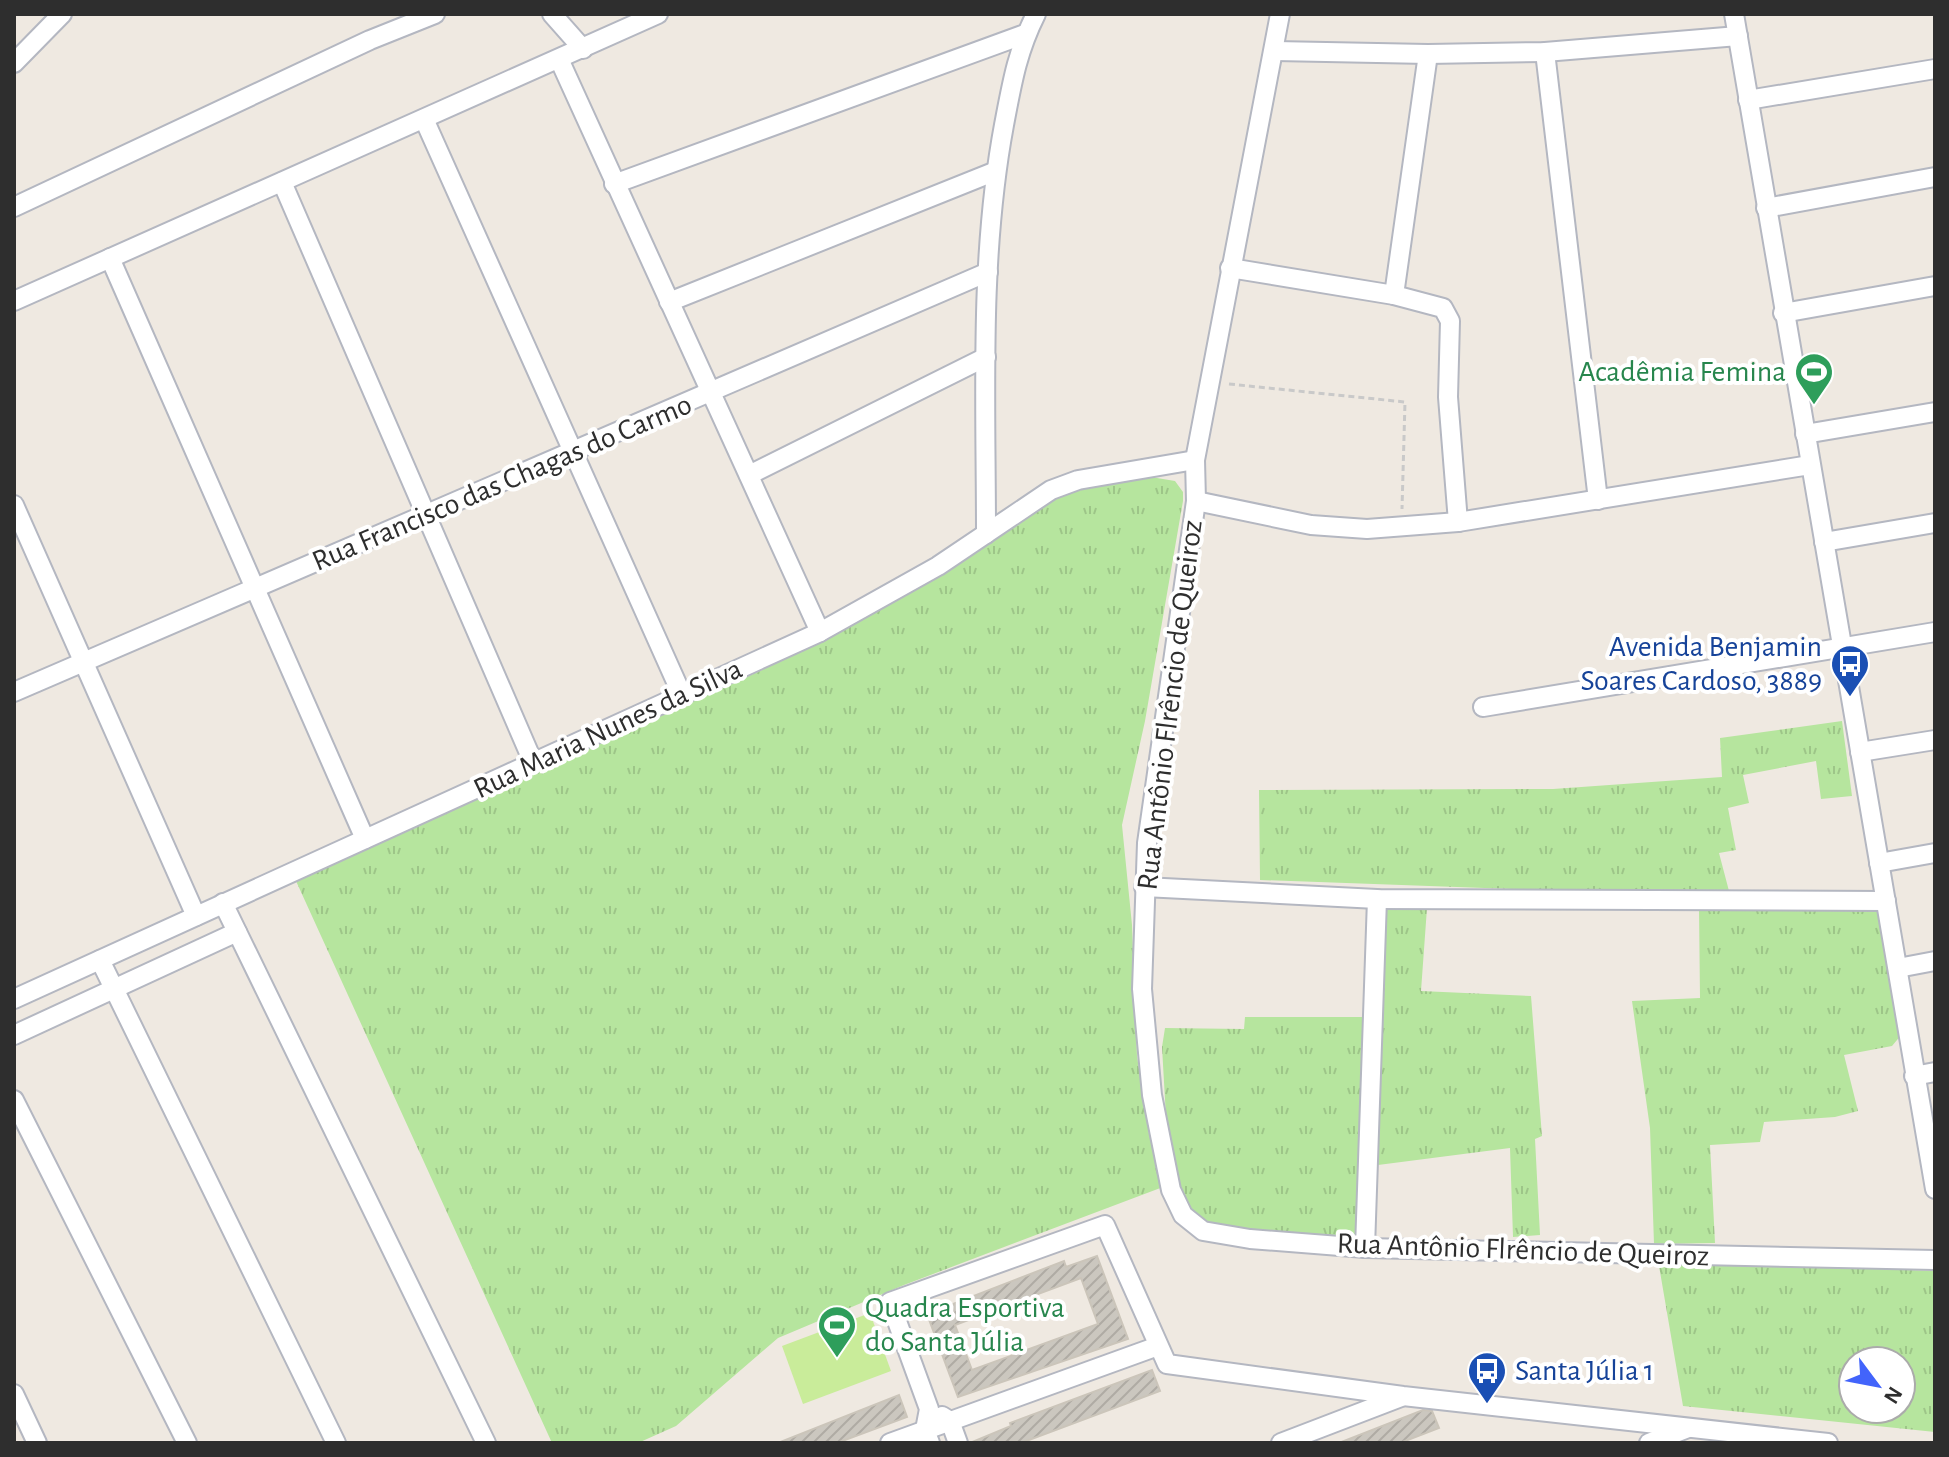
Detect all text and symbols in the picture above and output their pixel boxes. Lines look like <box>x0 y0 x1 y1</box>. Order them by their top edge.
sports icon: Acadêmia Femina <box>1793 351 1835 406</box>
place label: Acadêmia Femina <box>1578 357 1786 387</box>
street label: Rua Francisco das Chagas do Carmo <box>308 389 696 577</box>
street label: Rua Antônio Flrêncio de Queiroz <box>1132 518 1208 892</box>
place label: Avenida Benjamin Soares Cardoso, 3889 <box>1580 632 1822 696</box>
bus stop icon: Avenida Benjamin Soares Cardoso, 3889 <box>1829 643 1871 698</box>
street label: Rua Maria Nunes da Silva <box>469 654 747 804</box>
street label: Rua Antônio Flrêncio de Queiroz <box>1336 1229 1710 1271</box>
place label: Quadra Esportiva do Santa Júlia <box>865 1293 1065 1357</box>
sports icon: Quadra Esportiva do Santa Júlia <box>816 1304 858 1359</box>
north arrow <box>1837 1345 1917 1425</box>
bus stop icon: Santa Júlia 1 <box>1466 1350 1508 1405</box>
place label: Santa Júlia 1 <box>1515 1356 1654 1386</box>
text: N <box>1880 1383 1906 1407</box>

